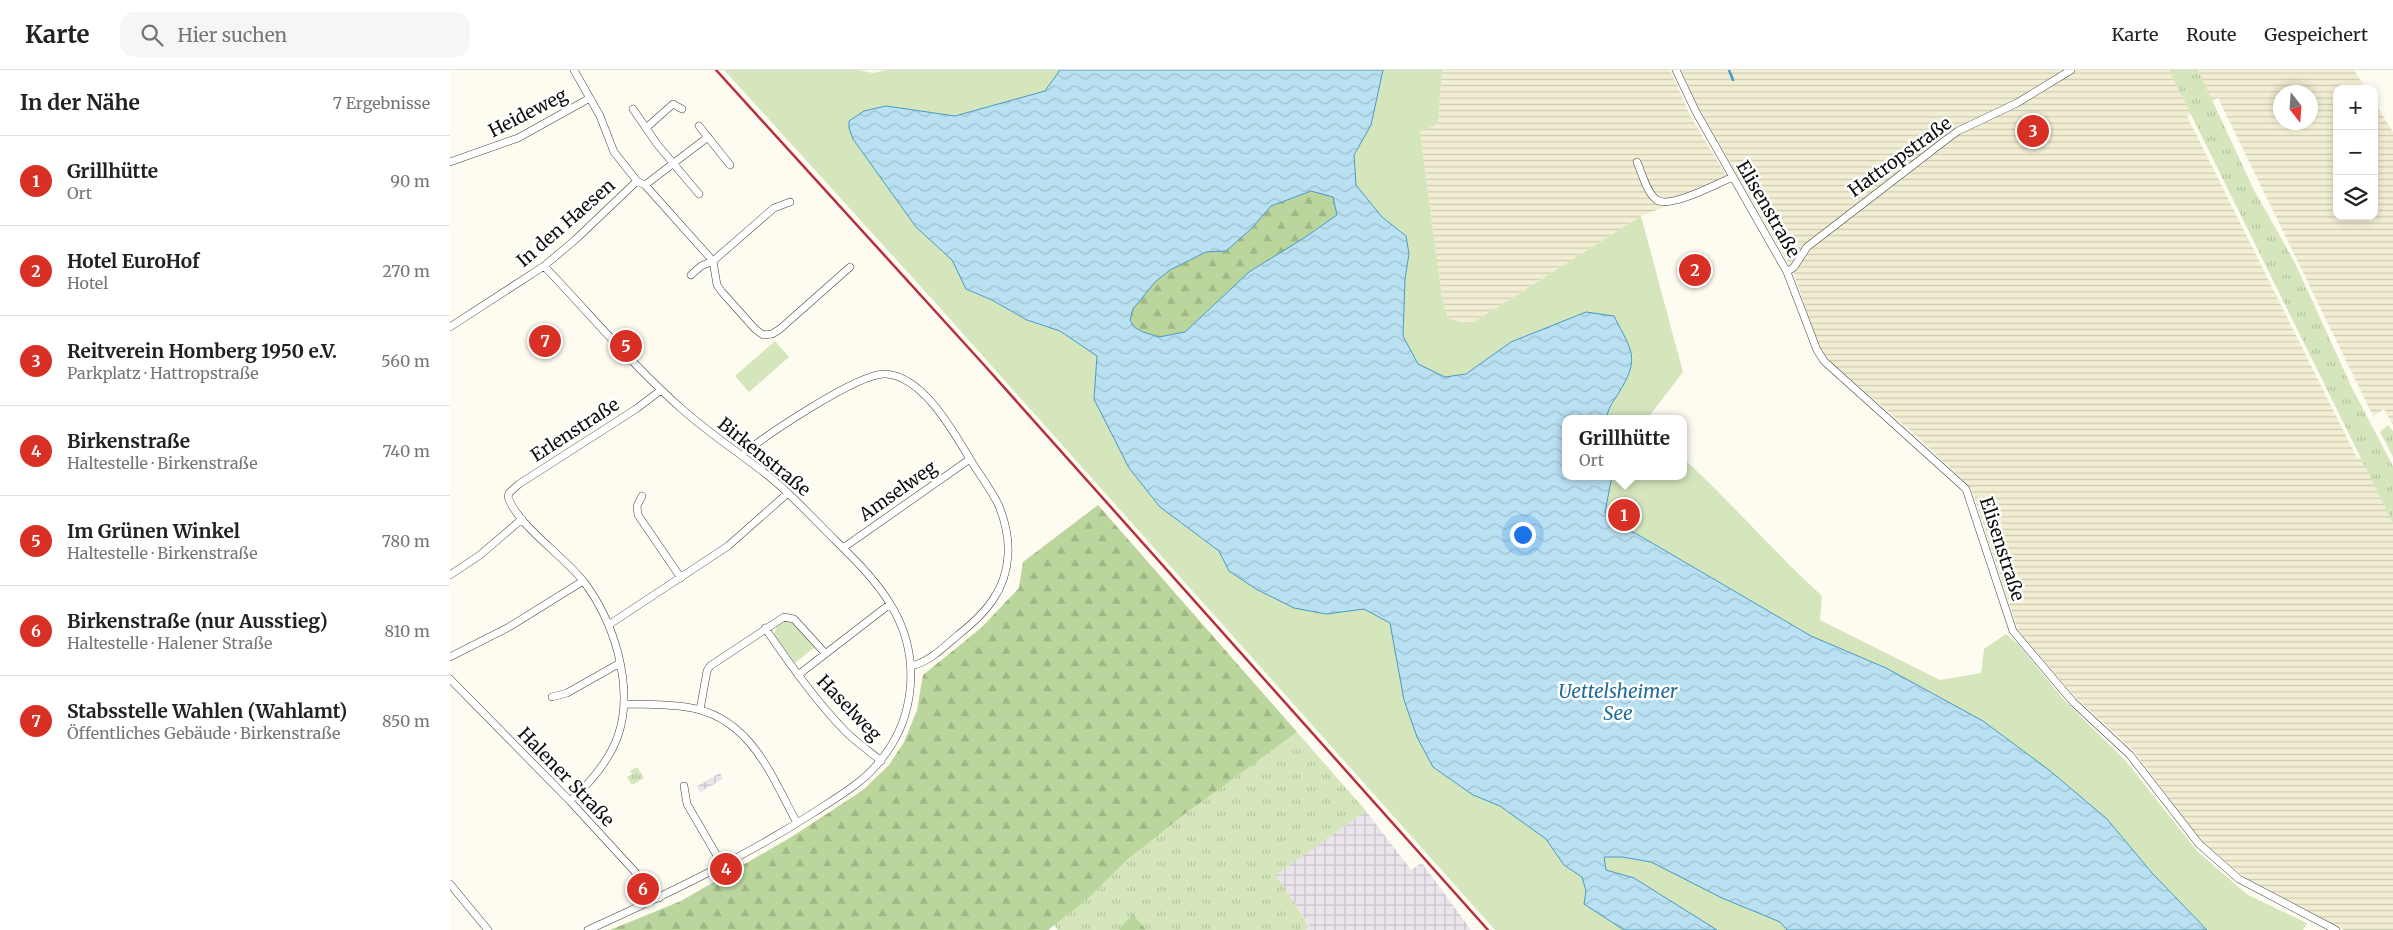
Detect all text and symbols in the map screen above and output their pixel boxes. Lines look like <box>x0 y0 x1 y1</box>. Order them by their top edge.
search box <box>120 12 470 57</box>
text: Karte <box>25 19 90 50</box>
icon: search <box>138 21 166 49</box>
text: Hier suchen <box>178 23 287 47</box>
text: Karte <box>2112 23 2158 46</box>
text: Route <box>2186 23 2236 46</box>
text: Gespeichert <box>2264 23 2368 46</box>
street label: Heideweg <box>485 83 571 142</box>
north arrow <box>2273 85 2318 130</box>
map controls <box>2333 85 2378 220</box>
button: + <box>2333 85 2378 130</box>
text: In der Nähe <box>20 89 140 116</box>
text: 7 Ergebnisse <box>333 93 430 113</box>
street label: Hattropstraße <box>1844 111 1956 202</box>
pin: 3 <box>2017 112 2049 150</box>
button: − <box>2333 130 2378 175</box>
street label: Elisenstraße <box>1731 156 1805 261</box>
text: Grillhütte <box>67 159 158 183</box>
text: 1 <box>32 171 40 191</box>
text: 90 m <box>390 171 430 191</box>
street label: In den Haesen <box>512 174 620 272</box>
button: layers <box>2333 175 2378 220</box>
text: Ort <box>67 183 92 203</box>
text: Hotel EuroHof <box>67 249 200 273</box>
pin: 2 <box>1679 251 1711 289</box>
text: 2 <box>31 261 41 281</box>
text: 270 m <box>382 261 430 281</box>
text: Hotel <box>67 273 108 293</box>
pin: 7 <box>529 322 561 360</box>
pin: 5 <box>610 327 642 365</box>
text: Reitverein Homberg 1950 e.V. <box>67 339 337 363</box>
text: 3 <box>31 351 41 371</box>
text: 560 m <box>381 351 430 371</box>
text: Parkplatz · Hattropstraße <box>67 363 259 383</box>
street label: Erlenstraße <box>526 392 623 467</box>
street label: Birkenstraße <box>713 412 815 501</box>
popup <box>1562 415 1687 480</box>
text: Grillhütte <box>1579 426 1670 450</box>
text: Birkenstraße <box>67 429 190 453</box>
text: 4 <box>31 441 41 461</box>
text: 740 m <box>383 441 430 461</box>
text: Ort <box>1579 450 1604 470</box>
text: Haltestelle · Birkenstraße <box>67 453 257 473</box>
street label: Amselweg <box>854 455 941 526</box>
street label: Elisenstraße <box>1975 494 2030 604</box>
pin: 1 <box>1608 496 1640 534</box>
text: Im Grünen Winkel <box>67 519 240 543</box>
your location <box>1510 522 1536 548</box>
text: 5 <box>31 531 41 551</box>
text: 780 m <box>382 531 430 551</box>
text: Haltestelle · Birkenstraße <box>67 543 257 563</box>
text: Birkenstraße (nur Ausstieg) <box>67 609 328 633</box>
text: 6 <box>31 621 41 641</box>
text: 810 m <box>384 621 430 641</box>
text: Haltestelle · Halener Straße <box>67 633 272 653</box>
street label: Haselweg <box>812 670 887 746</box>
water label: Uettelsheimer See <box>1558 679 1678 725</box>
text: Stabsstelle Wahlen (Wahlamt) <box>67 699 347 723</box>
text: 7 <box>31 711 41 731</box>
text: 850 m <box>382 711 430 731</box>
street label: Halener Straße <box>513 722 620 831</box>
text: Öffentliches Gebäude · Birkenstraße <box>67 723 340 743</box>
pin: 4 <box>710 850 742 888</box>
pin: 6 <box>627 870 659 908</box>

